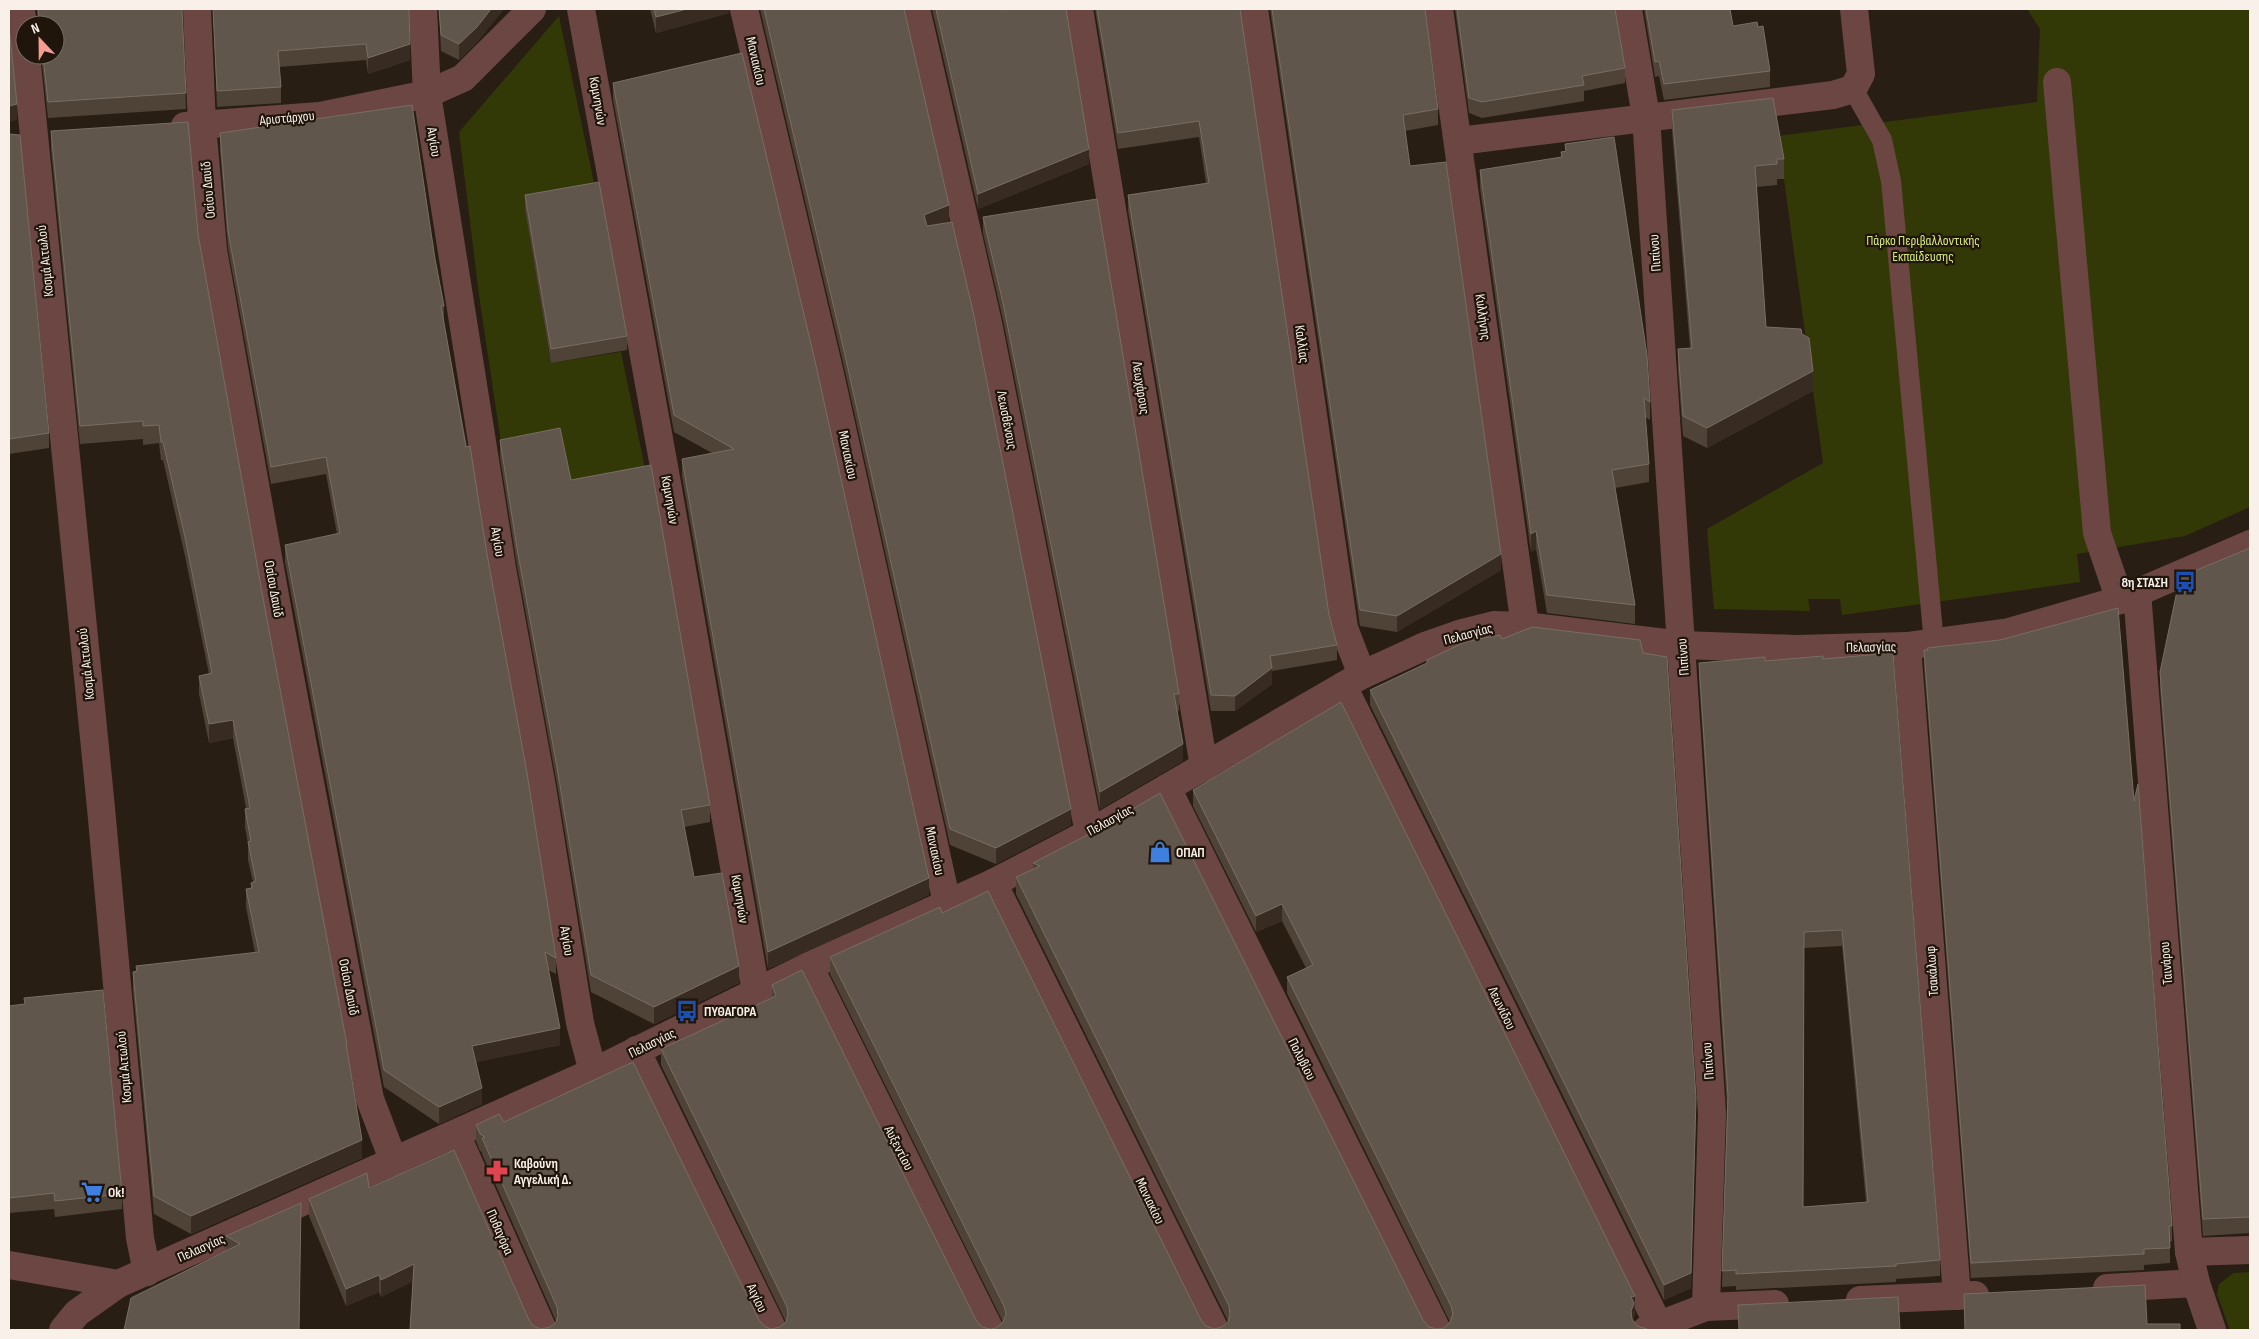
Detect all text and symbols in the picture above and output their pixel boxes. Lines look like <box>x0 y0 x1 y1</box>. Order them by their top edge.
north arrow <box>15 15 65 65</box>
text: N <box>29 19 42 38</box>
street label: Μανιακίου <box>742 35 770 87</box>
street label: Κομνηνών <box>585 75 611 127</box>
street label: Αριστάρχου <box>258 107 315 129</box>
street label: Αιγίου <box>423 125 445 158</box>
street label: Οσίου Δαυίδ <box>197 161 219 219</box>
street label: Κοσμά Αιτωλού <box>33 224 57 298</box>
park label: Πάρκο Περιβαλλοντικής Εκπαίδευσης <box>1866 232 1980 265</box>
street label: Πιπίνου <box>1645 234 1665 272</box>
street label: Κυλλήνης <box>1471 293 1495 341</box>
street label: Καλλίας <box>1291 324 1313 364</box>
street label: Λεωχάρους <box>1128 359 1154 416</box>
street label: Λεωσθένους <box>993 388 1021 451</box>
street label: Μανιακίου <box>835 429 861 481</box>
street label: Κομνηνών <box>657 474 683 526</box>
street label: Αιγίου <box>487 525 509 558</box>
street label: Οσίου Δαυίδ <box>261 559 287 619</box>
bus stop icon: 8η ΣΤΑΣΗ <box>2172 569 2198 595</box>
place label: 8η ΣΤΑΣΗ <box>2121 574 2168 591</box>
street label: Πελασγίας <box>1442 619 1494 649</box>
street label: Κοσμά Αιτωλού <box>74 627 98 701</box>
street label: Πιπίνου <box>1673 638 1693 676</box>
street label: Πελασγίας <box>1846 638 1896 656</box>
street label: Πελασγίας <box>1084 800 1136 840</box>
street label: Μανιακίου <box>922 825 948 877</box>
shop icon: ΟΠΑΠ <box>1147 839 1173 865</box>
place label: ΟΠΑΠ <box>1176 844 1205 861</box>
street label: Κομνηνών <box>727 873 753 925</box>
street label: Αιγίου <box>556 924 578 957</box>
street label: Ταινάρου <box>2156 941 2176 985</box>
street label: Τσακάλωφ <box>1922 945 1942 997</box>
street label: Οσίου Δαυίδ <box>335 957 363 1017</box>
street label: Λεωνίδου <box>1484 983 1520 1032</box>
bus stop icon: ΠΥΘΑΓΟΡΑ <box>674 998 700 1024</box>
place label: ΠΥΘΑΓΟΡΑ <box>704 1003 757 1020</box>
street label: Πελασγίας <box>626 1024 678 1062</box>
street label: Κοσμά Αιτωλού <box>112 1030 136 1104</box>
street label: Πολυβίου <box>1284 1035 1320 1083</box>
street label: Πιπίνου <box>1698 1042 1718 1080</box>
street label: Αυξεντίου <box>880 1122 917 1173</box>
place label: Καβούνη Αγγελική Δ. <box>513 1155 572 1188</box>
pharmacy icon: Καβούνη Αγγελική Δ. <box>484 1158 510 1184</box>
street label: Μανιακίου <box>1132 1175 1168 1227</box>
supermarket icon: Ok! <box>79 1179 105 1205</box>
place label: Ok! <box>108 1184 124 1201</box>
street label: Πυθαγόρα <box>483 1207 518 1257</box>
street label: Πελασγίας <box>175 1230 227 1266</box>
street label: Αιγίου <box>742 1280 771 1315</box>

